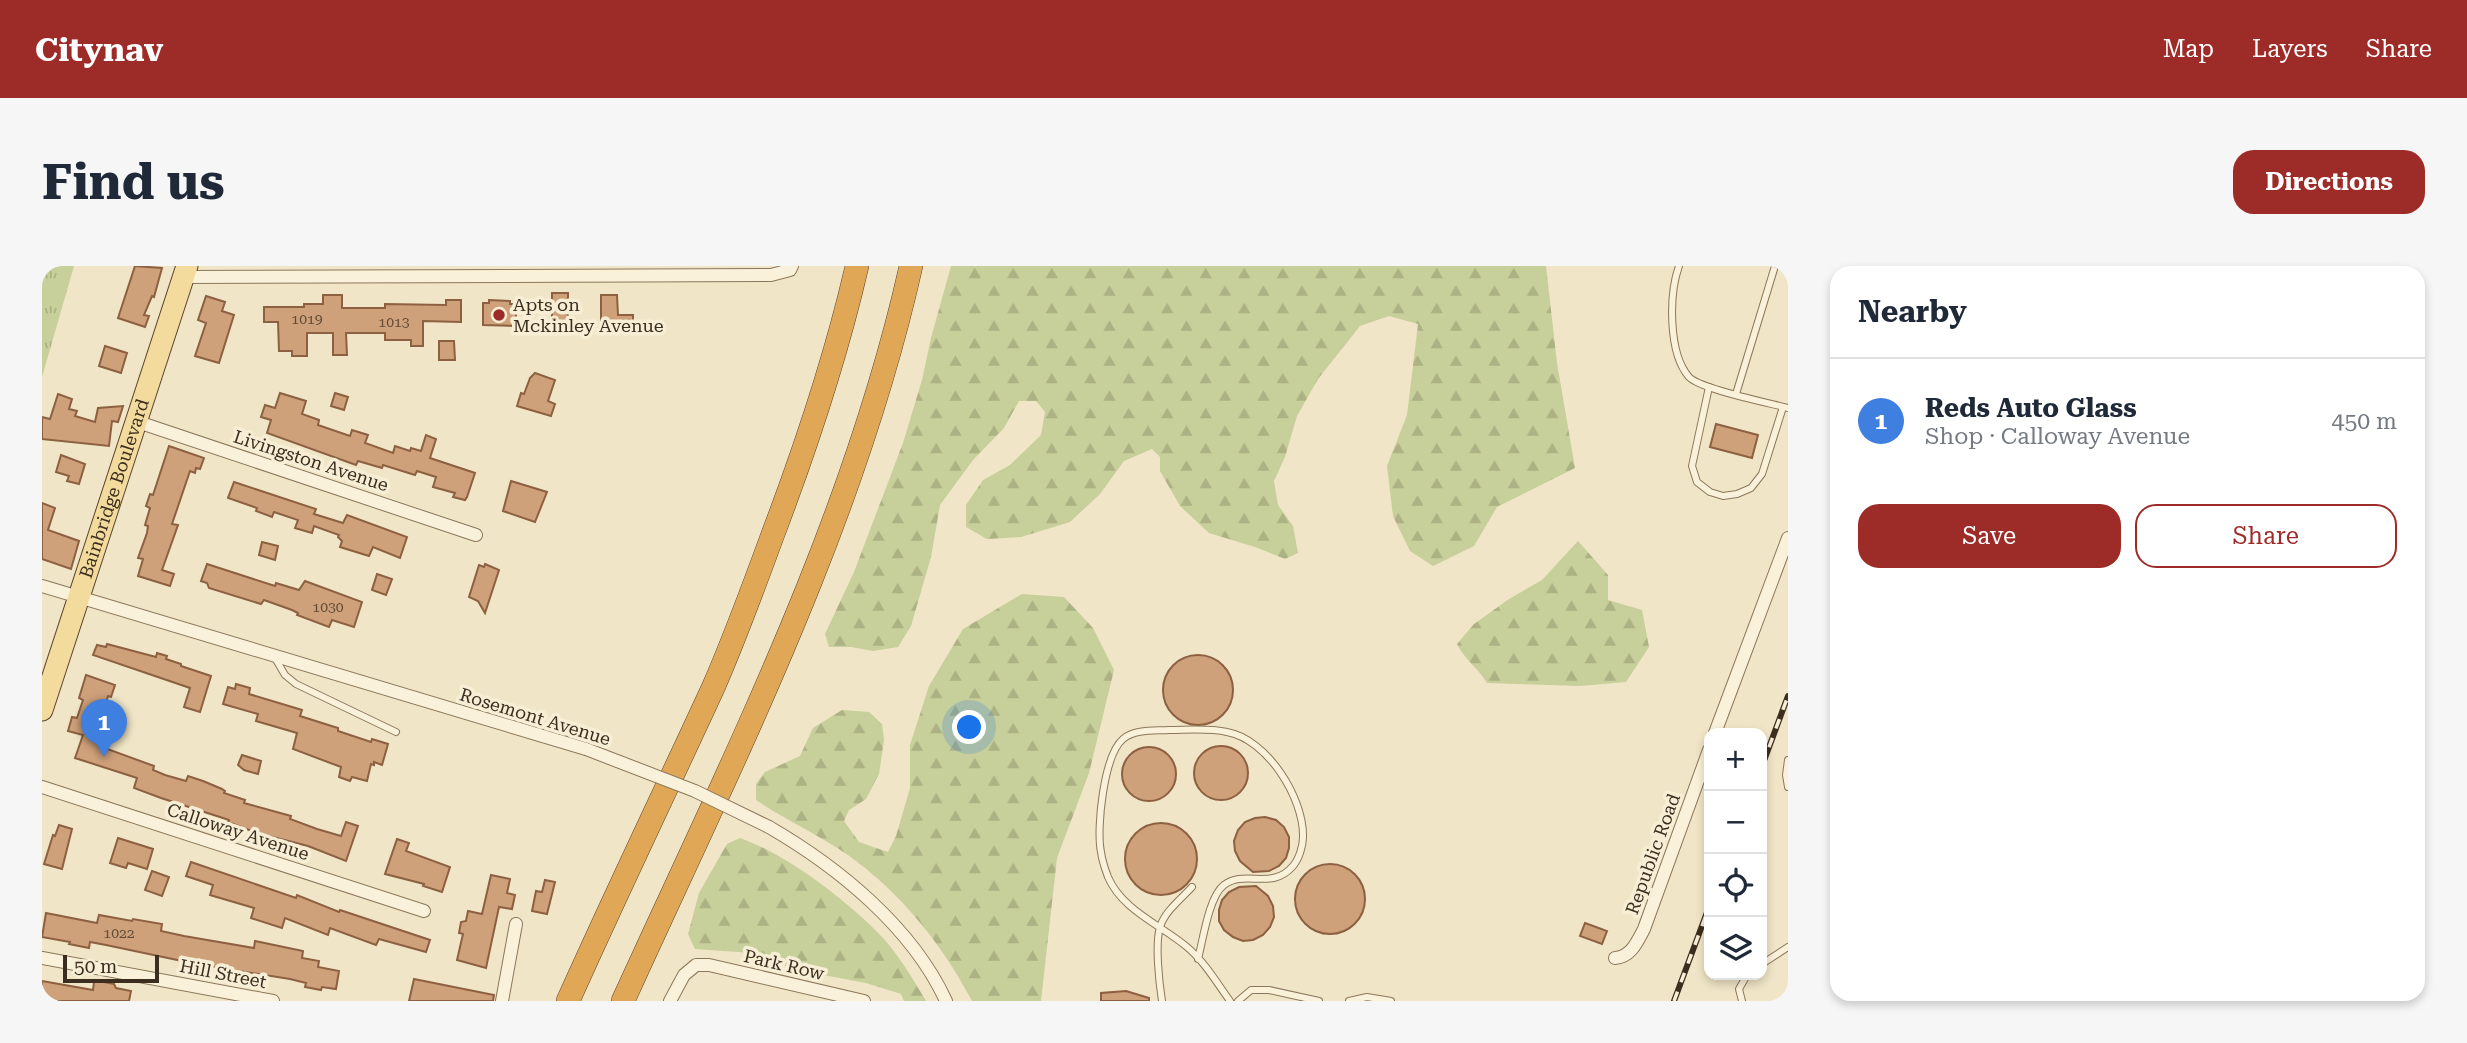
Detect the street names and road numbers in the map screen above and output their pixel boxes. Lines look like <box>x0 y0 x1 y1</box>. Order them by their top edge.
street label: Bainbridge Boulevard <box>75 395 153 581</box>
street label: Livingston Avenue <box>231 426 391 496</box>
street label: Rosemont Avenue <box>457 684 613 749</box>
street label: Republic Road <box>1621 790 1684 917</box>
street label: Calloway Avenue <box>164 799 312 864</box>
street label: Park Row <box>742 945 827 984</box>
street label: Hill Street <box>178 955 269 992</box>

